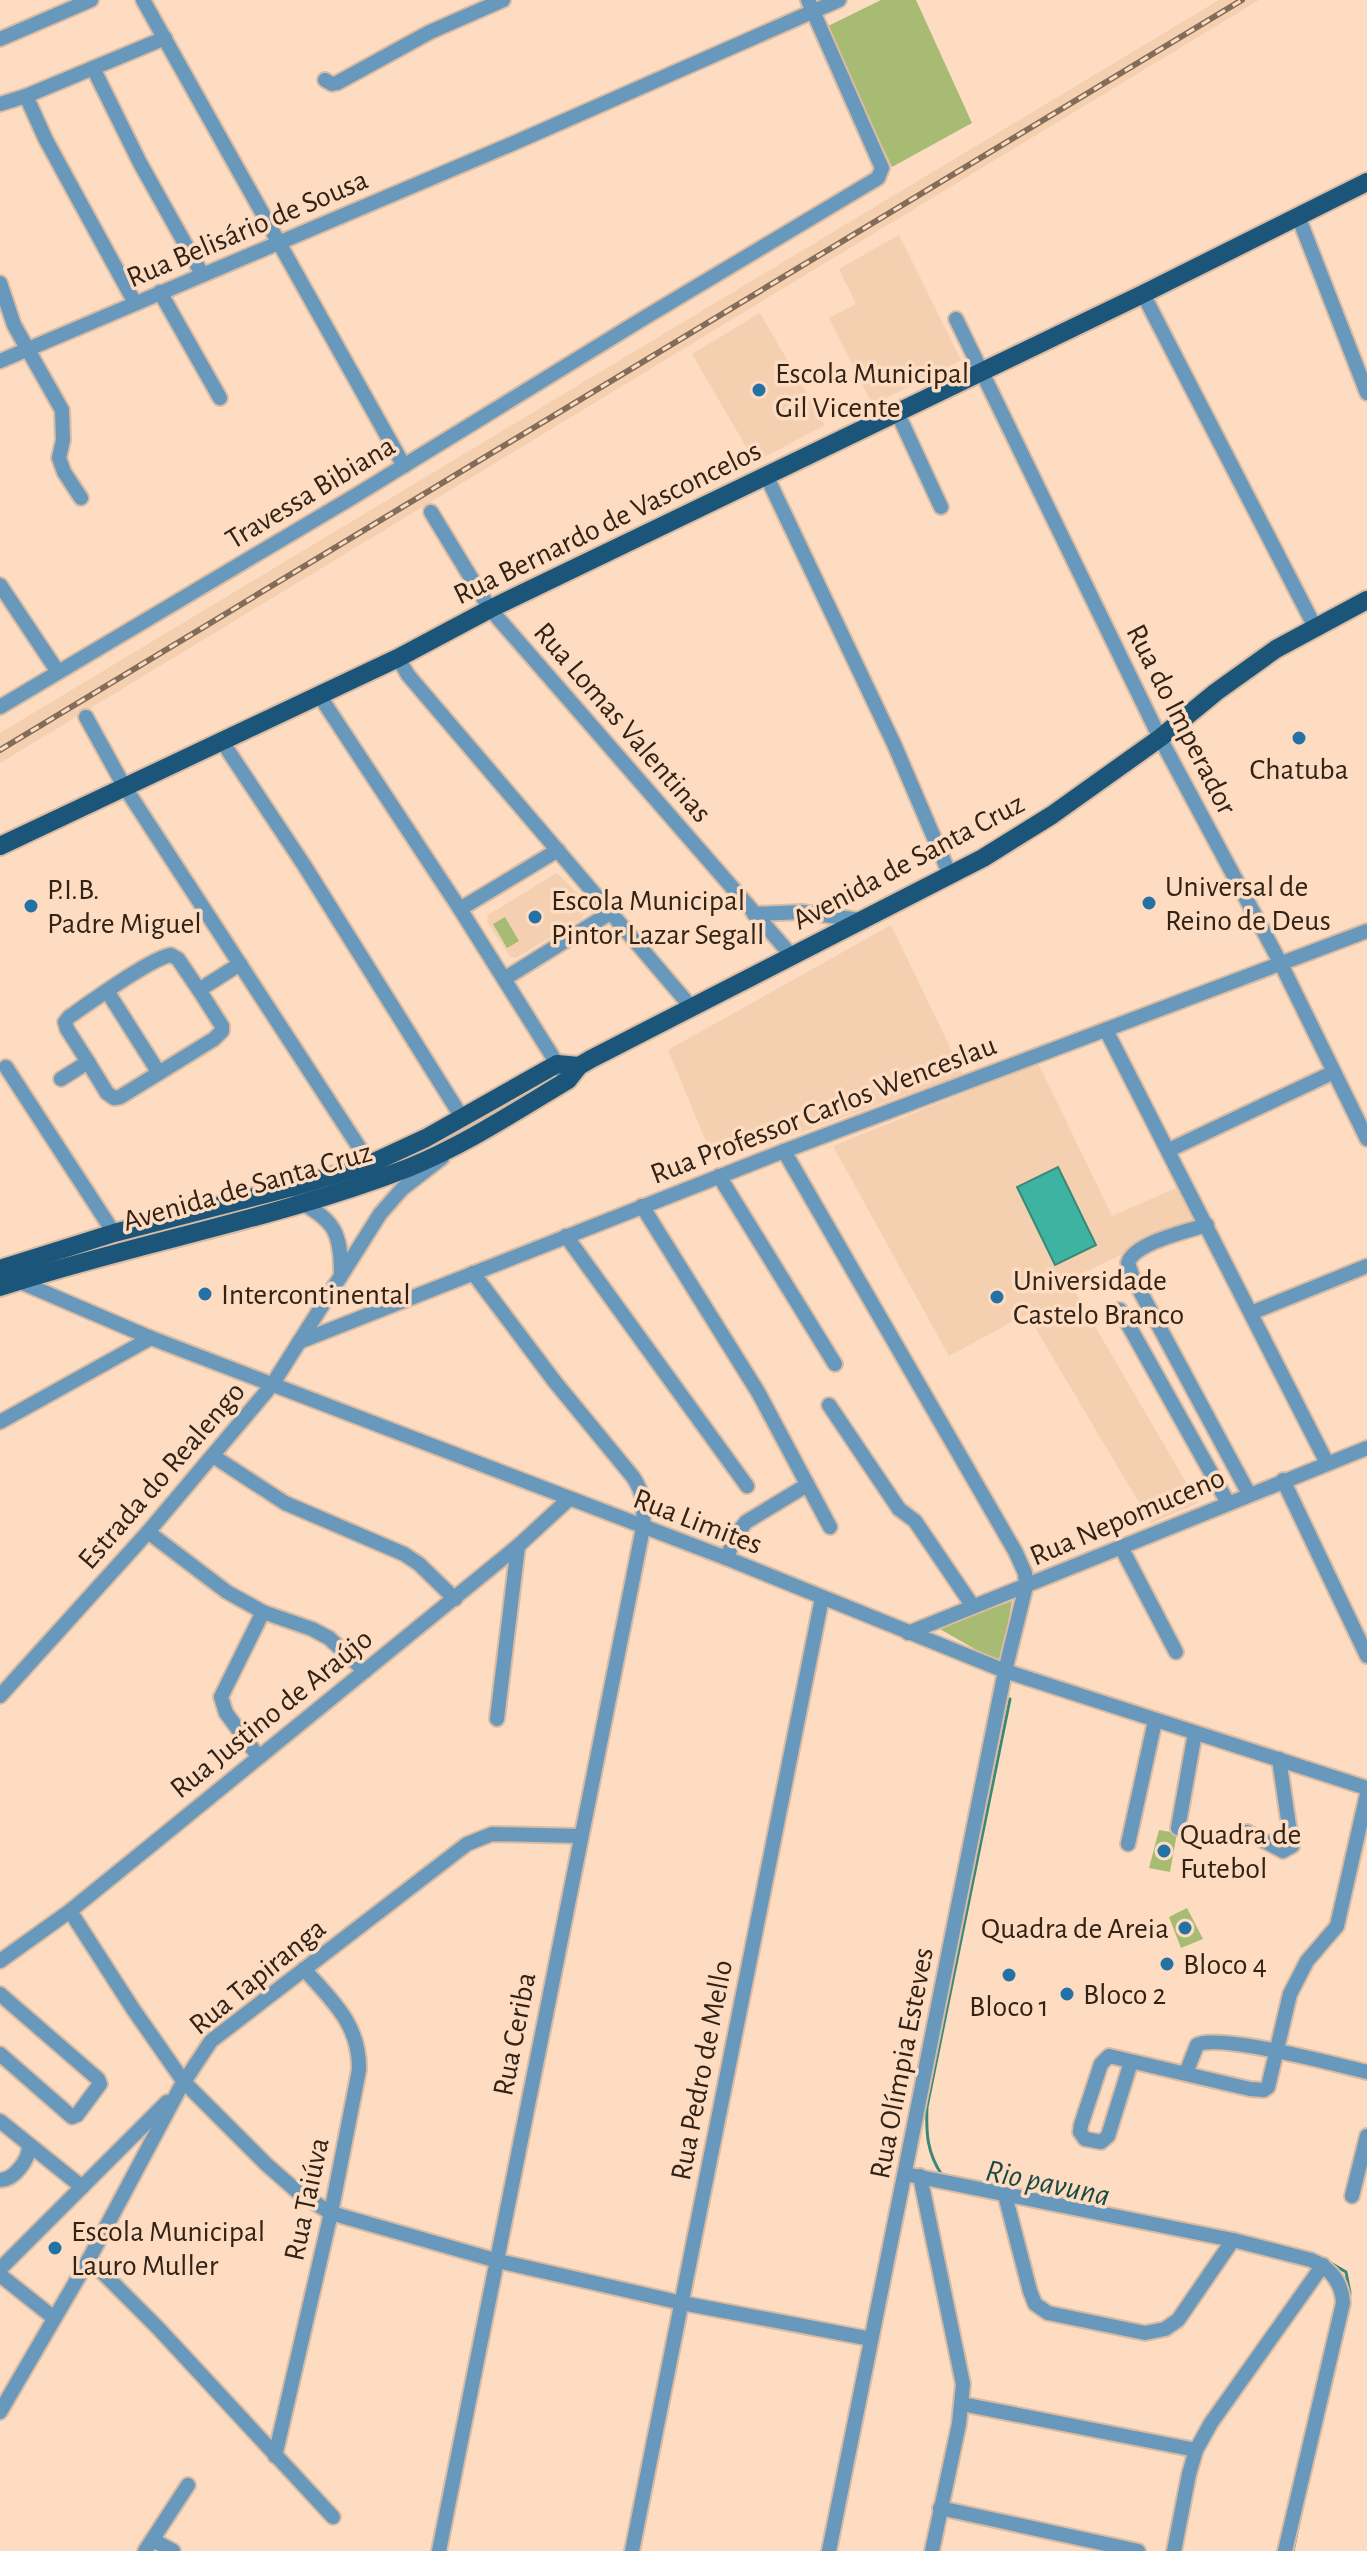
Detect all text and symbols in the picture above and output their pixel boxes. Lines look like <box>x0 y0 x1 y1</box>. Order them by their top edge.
street label: Rua Belisário de Sousa <box>122 165 372 293</box>
place label: Escola Municipal Gil Vicente <box>775 359 969 423</box>
marker: Escola Municipal Gil Vicente <box>750 381 768 399</box>
street label: Travessa Bibiana <box>221 431 400 555</box>
street label: Rua Bernardo de Vasconcelos <box>449 435 766 610</box>
street label: Rua Lomas Valentinas <box>528 617 717 828</box>
street label: Rua do Imperador <box>1120 619 1242 820</box>
marker: Chatuba <box>1290 729 1308 747</box>
place label: Chatuba <box>1249 755 1349 785</box>
street label: Avenida de Santa Cruz <box>788 788 1029 936</box>
place label: Universal de Reino de Deus <box>1165 872 1331 936</box>
place label: P.I.B. Padre Miguel <box>47 875 202 939</box>
place label: Escola Municipal Pintor Lazar Segall <box>551 886 764 950</box>
marker: Universal de Reino de Deus <box>1140 894 1158 912</box>
marker: P.I.B. Padre Miguel <box>22 897 40 915</box>
marker: Escola Municipal Pintor Lazar Segall <box>526 908 544 926</box>
street label: Rua Professor Carlos Wenceslau <box>646 1030 1000 1190</box>
street label: Avenida de Santa Cruz <box>119 1137 375 1237</box>
place label: Universidade Castelo Branco <box>1013 1266 1184 1330</box>
place label: Intercontinental <box>221 1280 411 1310</box>
marker: Intercontinental <box>196 1285 214 1303</box>
marker: Universidade Castelo Branco <box>988 1288 1006 1306</box>
street label: Estrada do Realengo <box>73 1376 251 1575</box>
street label: Rua Nepomuceno <box>1026 1462 1229 1571</box>
street label: Rua Limites <box>629 1484 766 1560</box>
street label: Rua Justino de Araújo <box>165 1623 378 1804</box>
place label: Quadra de Futebol <box>1180 1820 1301 1884</box>
marker: Quadra de Futebol <box>1155 1842 1173 1860</box>
street label: Rua Tapiranga <box>184 1913 331 2041</box>
place label: Quadra de Areia <box>981 1914 1169 1944</box>
marker: Quadra de Areia <box>1176 1919 1194 1937</box>
street label: Rua Olímpia Esteves <box>865 1945 939 2181</box>
place label: Bloco 4 <box>1183 1950 1267 1980</box>
marker: Bloco 4 <box>1158 1955 1176 1973</box>
street label: Rua Pedro de Mello <box>666 1957 738 2183</box>
marker: Bloco 1 <box>1000 1966 1018 1984</box>
street label: Rua Ceriba <box>488 1970 542 2099</box>
place label: Bloco 2 <box>1083 1980 1166 2010</box>
marker: Bloco 2 <box>1058 1985 1076 2003</box>
place label: Bloco 1 <box>969 1992 1049 2022</box>
street label: Rua Taiúva <box>279 2135 335 2263</box>
water label: Rio pavuna <box>982 2154 1113 2213</box>
place label: Escola Municipal Lauro Muller <box>71 2217 265 2281</box>
marker: Escola Municipal Lauro Muller <box>46 2239 64 2257</box>

